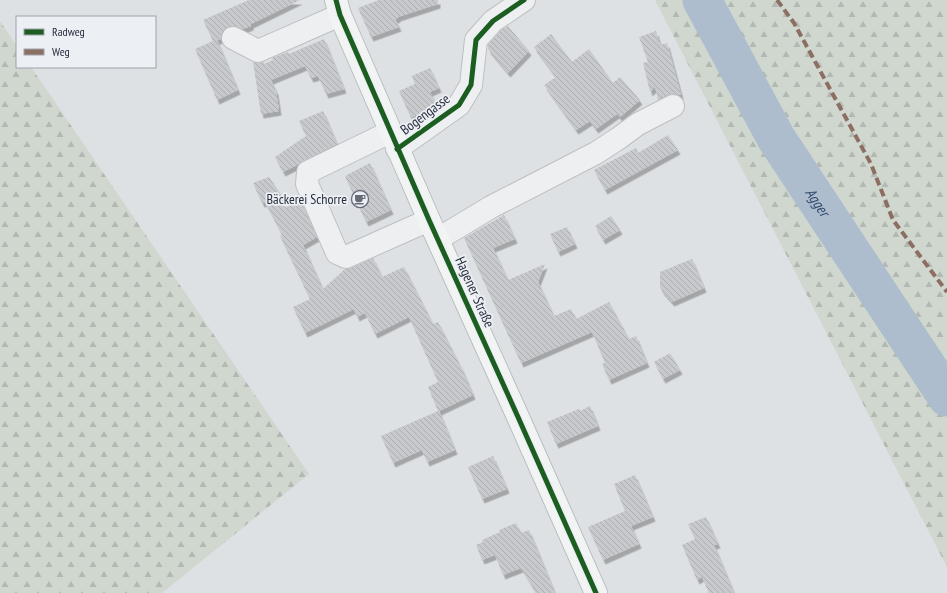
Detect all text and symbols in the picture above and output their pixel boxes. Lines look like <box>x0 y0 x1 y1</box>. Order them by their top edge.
legend <box>16 16 156 68</box>
text: Radweg <box>52 24 85 39</box>
text: Weg <box>52 44 70 59</box>
street label: Bogengasse <box>397 89 454 138</box>
water label: Agger <box>802 184 835 221</box>
cafe icon: Bäckerei Schorre <box>350 189 370 209</box>
place label: Bäckerei Schorre <box>266 190 347 208</box>
street label: Hagener Straße <box>451 254 499 330</box>

